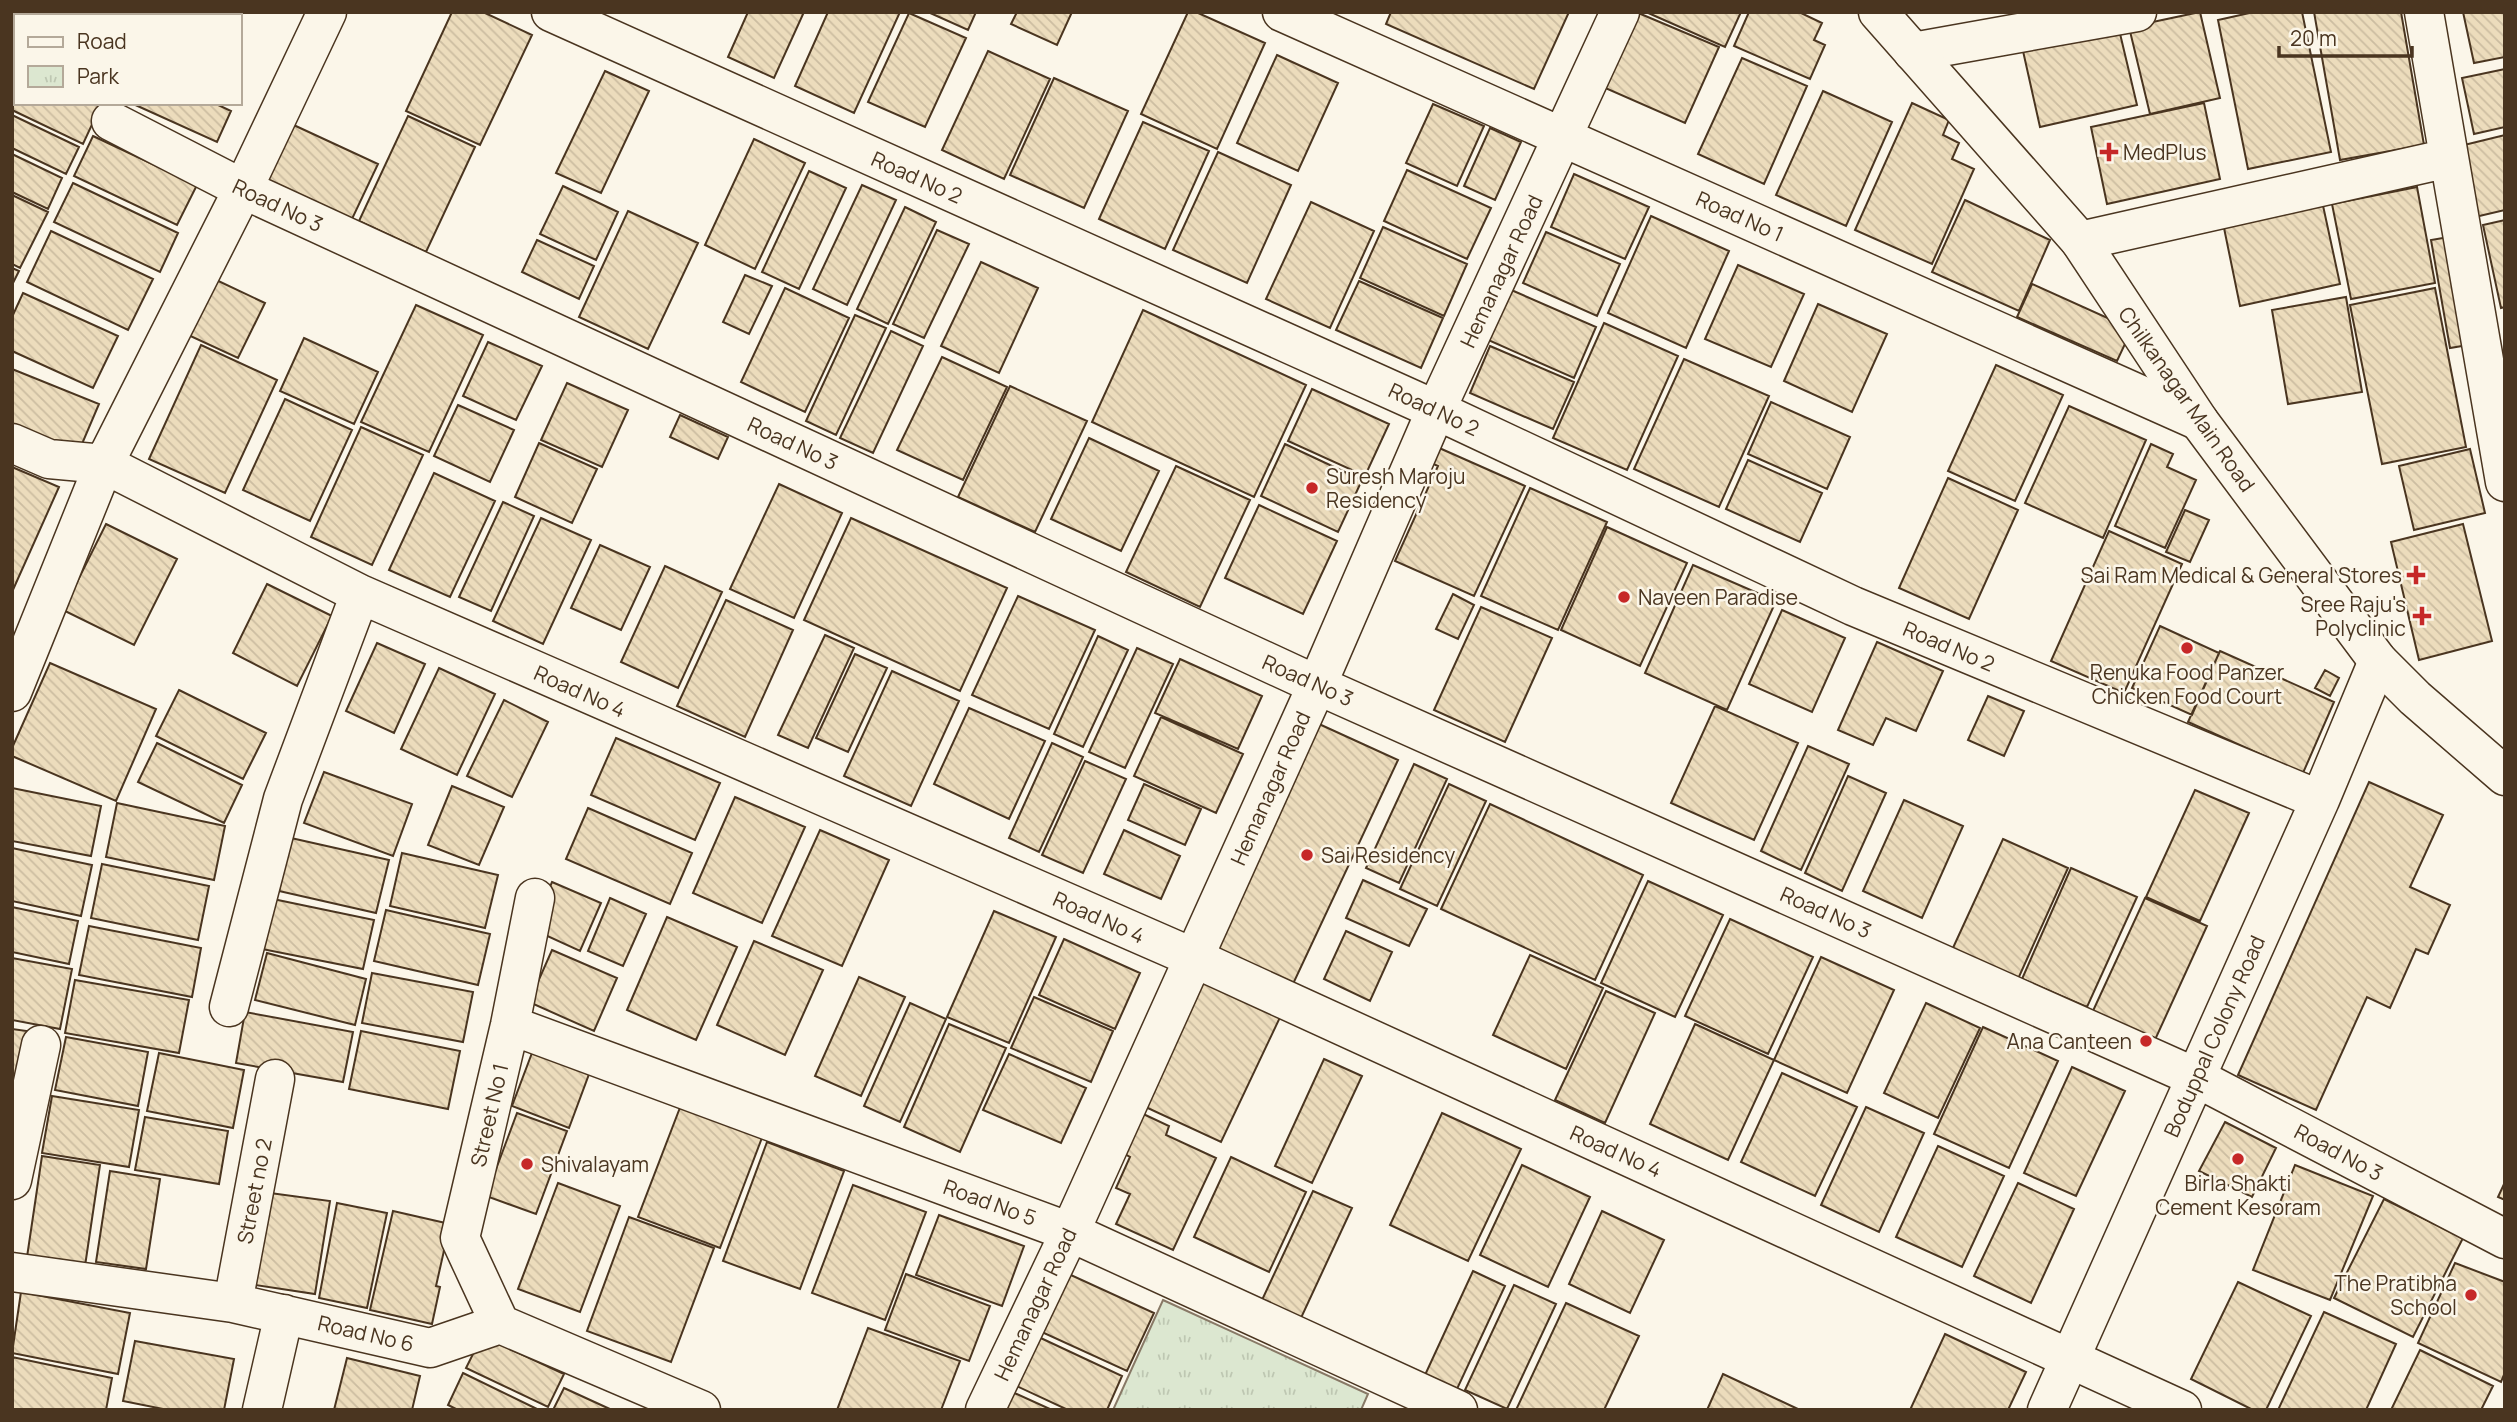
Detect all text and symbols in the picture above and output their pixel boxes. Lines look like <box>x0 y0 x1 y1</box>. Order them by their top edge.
legend <box>14 14 242 105</box>
scale bar <box>2279 14 2412 58</box>
text: 20 m <box>2290 24 2337 52</box>
text: Road <box>77 27 127 55</box>
text: Park <box>77 62 119 90</box>
place label: MedPlus <box>2123 138 2206 166</box>
street label: Road No 2 <box>867 144 967 210</box>
marker: MedPlus <box>2101 144 2117 160</box>
street label: Road No 3 <box>228 172 328 238</box>
street label: Road No 1 <box>1692 184 1788 248</box>
street label: Hemanagar Road <box>1453 190 1549 352</box>
street label: Chilkanagar Main Road <box>2112 301 2262 497</box>
street label: Road No 2 <box>1384 376 1484 442</box>
street label: Road No 3 <box>743 410 843 476</box>
place label: Suresh Maroju Residency <box>1326 462 1466 514</box>
marker: Suresh Maroju Residency <box>1304 480 1320 496</box>
place label: Sai Ram Medical & General Stores <box>2081 561 2402 589</box>
marker: Sai Ram Medical & General Stores <box>2408 567 2424 583</box>
place label: Naveen Paradise <box>1638 583 1798 611</box>
marker: Naveen Paradise <box>1616 589 1632 605</box>
place label: Sree Raju's Polyclinic <box>2300 590 2406 642</box>
marker: Sree Raju's Polyclinic <box>2412 606 2432 626</box>
street label: Road No 2 <box>1899 614 1999 678</box>
marker: Renuka Food Panzer Chicken Food Court <box>2179 640 2195 656</box>
street label: Road No 3 <box>1258 648 1358 712</box>
street label: Road No 4 <box>530 658 630 724</box>
place label: Renuka Food Panzer Chicken Food Court <box>2090 658 2285 710</box>
street label: Hemanagar Road <box>1224 707 1316 869</box>
place label: Sai Residency <box>1321 841 1455 869</box>
marker: Sai Residency <box>1299 847 1315 863</box>
street label: Road No 3 <box>1776 880 1876 944</box>
street label: Road No 4 <box>1049 884 1149 950</box>
street label: Boduppal Colony Road <box>2157 931 2271 1141</box>
place label: Ana Canteen <box>2006 1027 2132 1055</box>
marker: Ana Canteen <box>2138 1033 2154 1049</box>
street label: Street No 1 <box>464 1061 514 1169</box>
street label: Road No 3 <box>2290 1117 2388 1187</box>
street label: Road No 4 <box>1566 1118 1666 1184</box>
street label: Street no 2 <box>230 1136 278 1246</box>
place label: Shivalayam <box>541 1150 649 1178</box>
marker: Birla Shakti Cement Kesoram <box>2230 1151 2246 1167</box>
marker: Shivalayam <box>519 1156 535 1172</box>
place label: Birla Shakti Cement Kesoram <box>2155 1169 2321 1221</box>
street label: Road No 5 <box>940 1172 1040 1232</box>
street label: Hemanagar Road <box>987 1223 1083 1385</box>
place label: The Pratibha School <box>2334 1269 2457 1321</box>
marker: The Pratibha School <box>2463 1287 2479 1303</box>
street label: Road No 6 <box>315 1308 417 1358</box>

